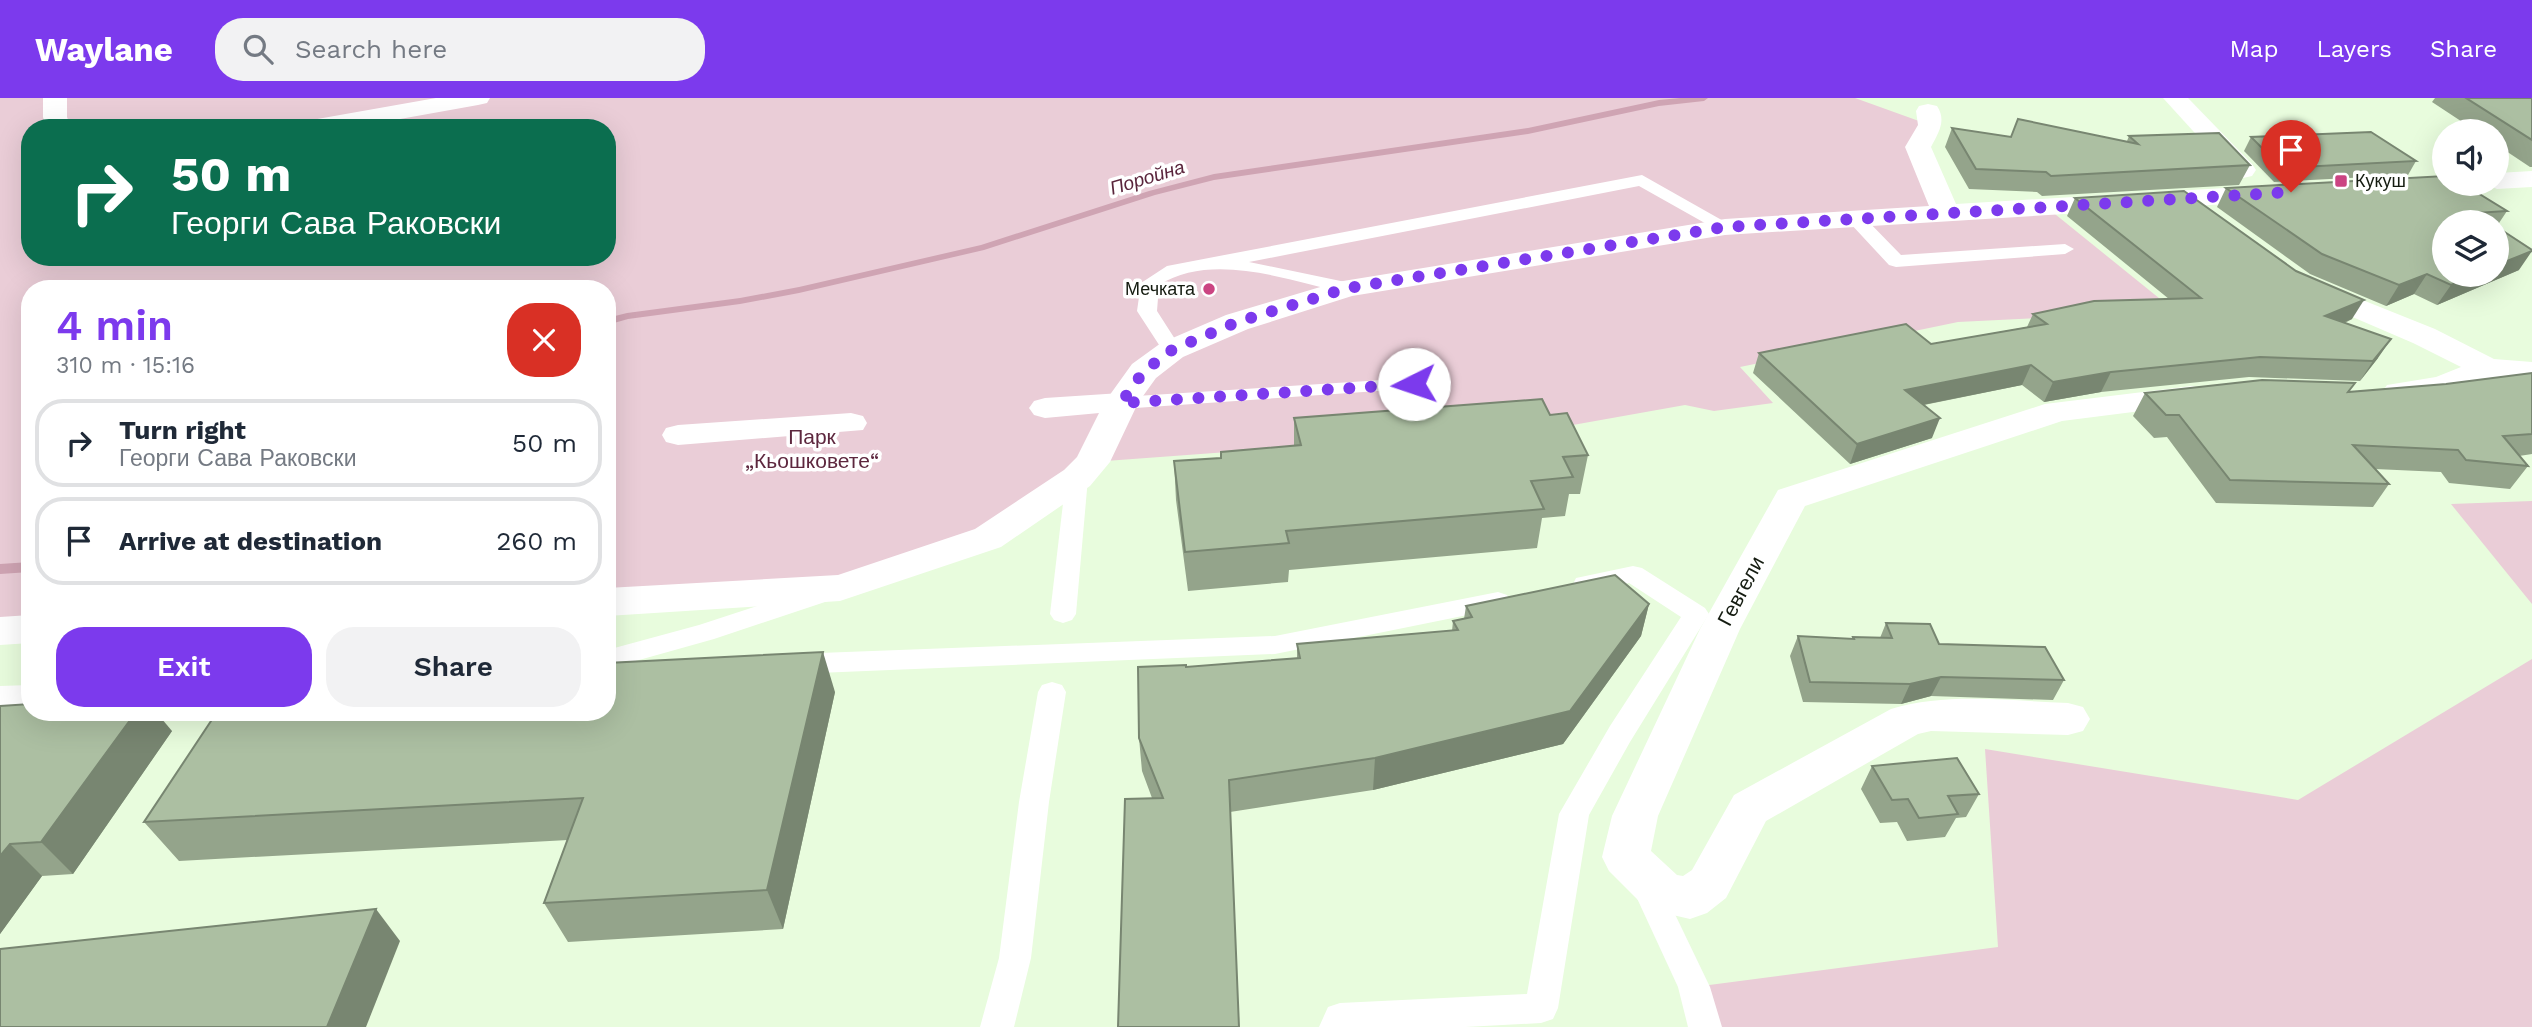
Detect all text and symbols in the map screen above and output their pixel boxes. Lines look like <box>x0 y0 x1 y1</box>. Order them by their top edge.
search box <box>215 18 705 81</box>
text: Waylane <box>35 30 173 69</box>
icon: search <box>239 30 277 68</box>
text: Search here <box>295 34 447 64</box>
text: Map <box>2230 35 2278 63</box>
text: Layers <box>2316 35 2392 63</box>
text: Share <box>2430 35 2497 63</box>
map controls <box>2432 119 2509 287</box>
button: sound <box>2432 119 2509 196</box>
pin <box>2261 120 2321 192</box>
icon: arrive <box>2272 131 2310 169</box>
text: 50 m <box>171 145 291 203</box>
icon: right <box>56 147 147 238</box>
water label: Поройна <box>1107 155 1187 200</box>
place label: Кукуш <box>2355 170 2406 191</box>
marker: Кукуш <box>2333 173 2349 189</box>
text: Георги Сава Раковски <box>171 204 501 242</box>
button: layers <box>2432 210 2509 287</box>
place label: Мечката <box>1125 278 1196 299</box>
marker: Мечката <box>1201 281 1217 297</box>
text: 4 min <box>56 301 173 350</box>
button: close <box>507 303 581 377</box>
position arrow <box>1377 347 1451 421</box>
text: 310 m · 15:16 <box>56 352 195 379</box>
text: Turn right <box>119 415 246 445</box>
icon: right <box>60 424 98 462</box>
park label: Парк „Кьошковете“ <box>745 424 879 473</box>
text: 50 m <box>512 428 577 458</box>
text: Георги Сава Раковски <box>119 445 356 472</box>
icon: arrive <box>60 522 98 560</box>
text: Arrive at destination <box>119 526 382 556</box>
text: 260 m <box>496 526 577 556</box>
street label: Гевгели <box>1712 552 1769 630</box>
button: Exit <box>56 627 312 707</box>
button: Share <box>326 627 581 707</box>

